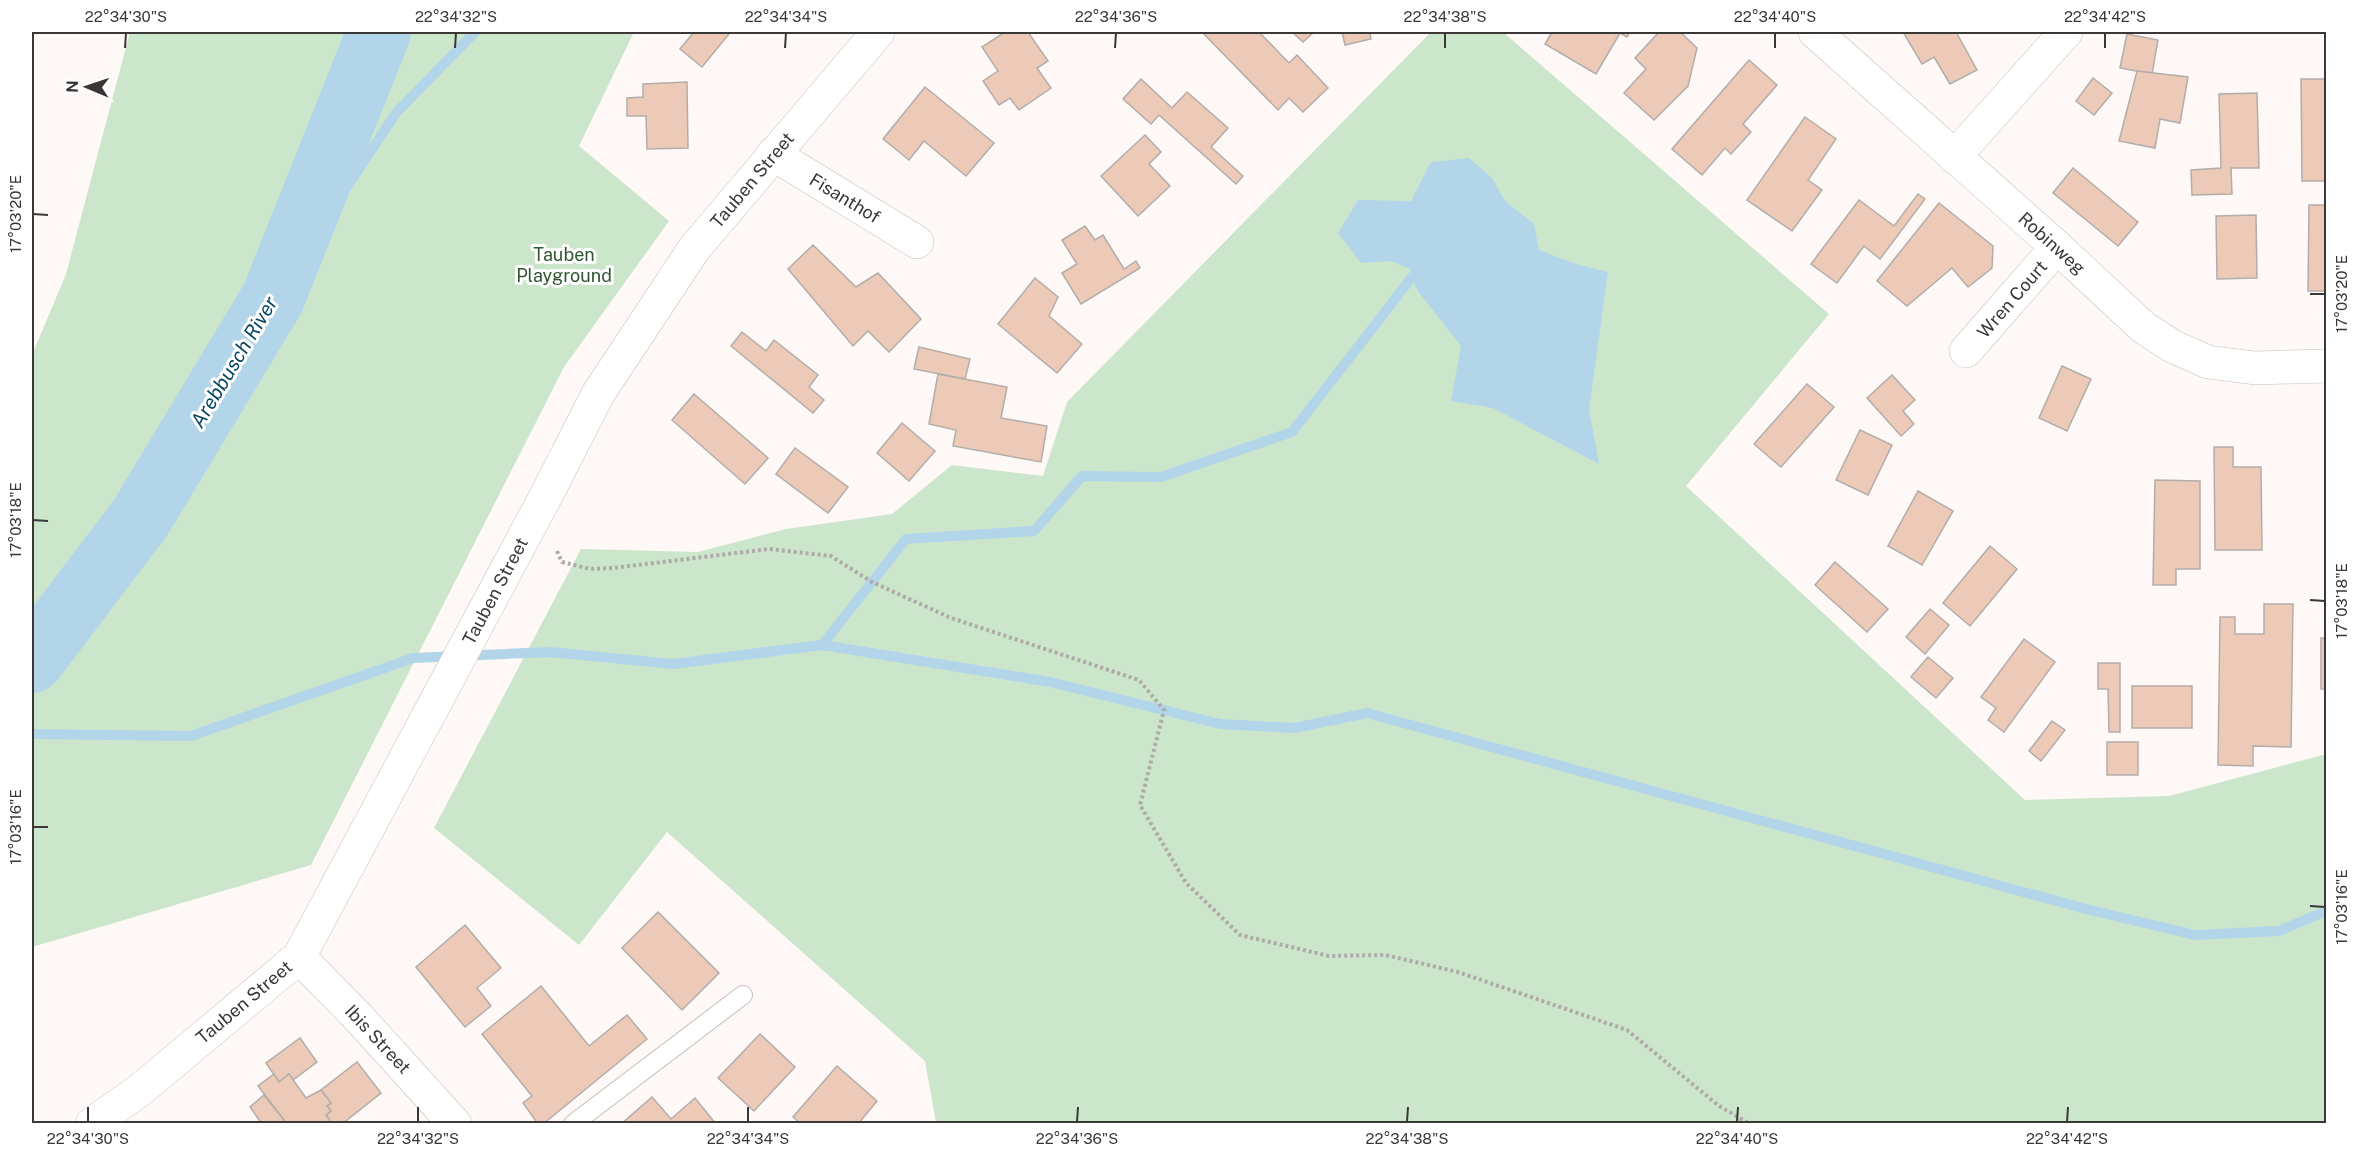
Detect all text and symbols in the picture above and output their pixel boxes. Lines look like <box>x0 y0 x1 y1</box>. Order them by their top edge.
text: 22°34'30"S <box>85 8 167 25</box>
text: 22°34'32"S <box>415 8 497 25</box>
text: 22°34'34"S <box>745 8 827 25</box>
text: 22°34'36"S <box>1075 8 1157 25</box>
text: 22°34'38"S <box>1404 8 1486 25</box>
text: 22°34'40"S <box>1734 8 1816 25</box>
text: 22°34'42"S <box>2064 8 2146 25</box>
north arrow <box>57 57 117 117</box>
text: N <box>63 80 82 93</box>
street label: Tauben Street <box>706 128 798 232</box>
street label: Fisanthof <box>806 169 884 227</box>
text: 17°03'20"E <box>7 175 24 253</box>
street label: Robinweg <box>2014 208 2090 278</box>
park label: Tauben Playground <box>516 244 612 286</box>
text: 17°03'20"E <box>2333 255 2350 333</box>
street label: Wren Court <box>1973 256 2051 342</box>
water label: Arebbusch River <box>186 292 283 432</box>
text: 17°03'18"E <box>7 482 24 558</box>
street label: Tauben Street <box>458 534 532 648</box>
text: 17°03'18"E <box>2333 563 2350 639</box>
text: 17°03'16"E <box>7 789 24 865</box>
text: 17°03'16"E <box>2333 869 2350 945</box>
street label: Tauben Street <box>192 956 296 1048</box>
street label: Ibis Street <box>341 1000 415 1078</box>
text: 22°34'30"S <box>47 1130 129 1147</box>
text: 22°34'32"S <box>377 1130 459 1147</box>
text: 22°34'34"S <box>707 1130 789 1147</box>
text: 22°34'36"S <box>1036 1130 1118 1147</box>
text: 22°34'38"S <box>1366 1130 1448 1147</box>
text: 22°34'40"S <box>1696 1130 1778 1147</box>
text: 22°34'42"S <box>2026 1130 2108 1147</box>

